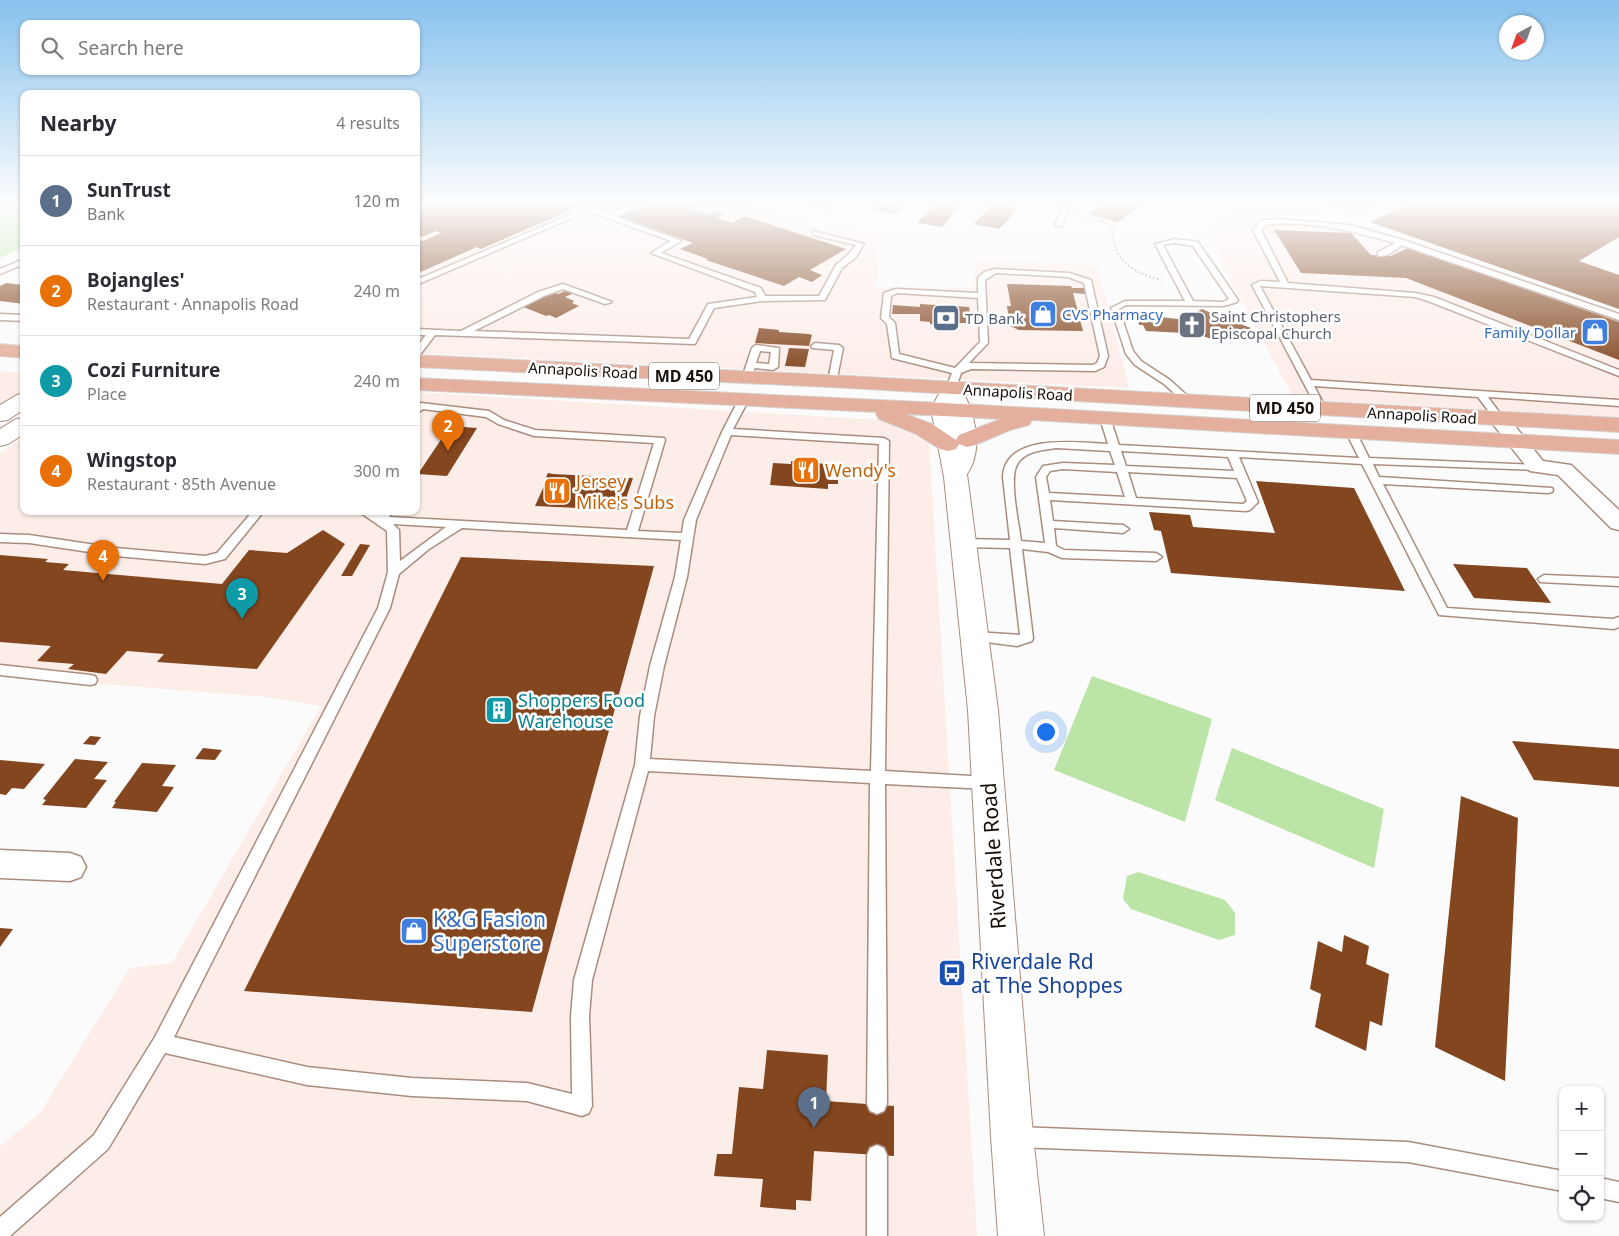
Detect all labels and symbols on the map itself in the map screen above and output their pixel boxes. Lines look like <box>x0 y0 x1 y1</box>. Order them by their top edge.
north arrow <box>1499 15 1544 60</box>
shop icon: CVS Pharmacy <box>1028 299 1058 329</box>
bank icon: TD Bank <box>931 303 961 333</box>
place label: CVS Pharmacy <box>1062 304 1163 324</box>
place label: Saint Christophers Episcopal Church <box>1211 306 1341 343</box>
place label: TD Bank <box>965 308 1024 328</box>
church icon: Saint Christophers Episcopal Church <box>1177 310 1207 340</box>
shop icon: Family Dollar <box>1580 317 1610 347</box>
place label: Family Dollar <box>1484 322 1576 342</box>
street label: Annapolis Road <box>528 357 638 383</box>
road number: MD 450 <box>649 362 719 390</box>
street label: Annapolis Road <box>963 379 1073 405</box>
road number: MD 450 <box>1250 394 1320 422</box>
street label: Annapolis Road <box>1367 402 1477 428</box>
pin: 2 <box>432 410 464 451</box>
restaurant icon: Wendy's <box>791 455 821 485</box>
place label: Wendy's <box>825 458 896 482</box>
place label: Jersey Mike's Subs <box>574 469 674 514</box>
restaurant icon: Jersey Mike's Subs <box>542 476 572 506</box>
pin: 4 <box>87 540 119 581</box>
pin: 3 <box>226 578 258 619</box>
place label: Shoppers Food Warehouse <box>518 688 645 733</box>
building icon: Shoppers Food Warehouse <box>484 695 514 725</box>
your location <box>1033 719 1059 745</box>
street label: Riverdale Road <box>974 782 1012 930</box>
place label: K&G Fasion Superstore <box>433 905 546 957</box>
shop icon: K&G Fasion Superstore <box>399 916 429 946</box>
place label: Riverdale Rd at The Shoppes <box>971 947 1123 999</box>
bus stop icon: Riverdale Rd at The Shoppes <box>937 958 967 988</box>
pin: 1 <box>798 1087 830 1128</box>

